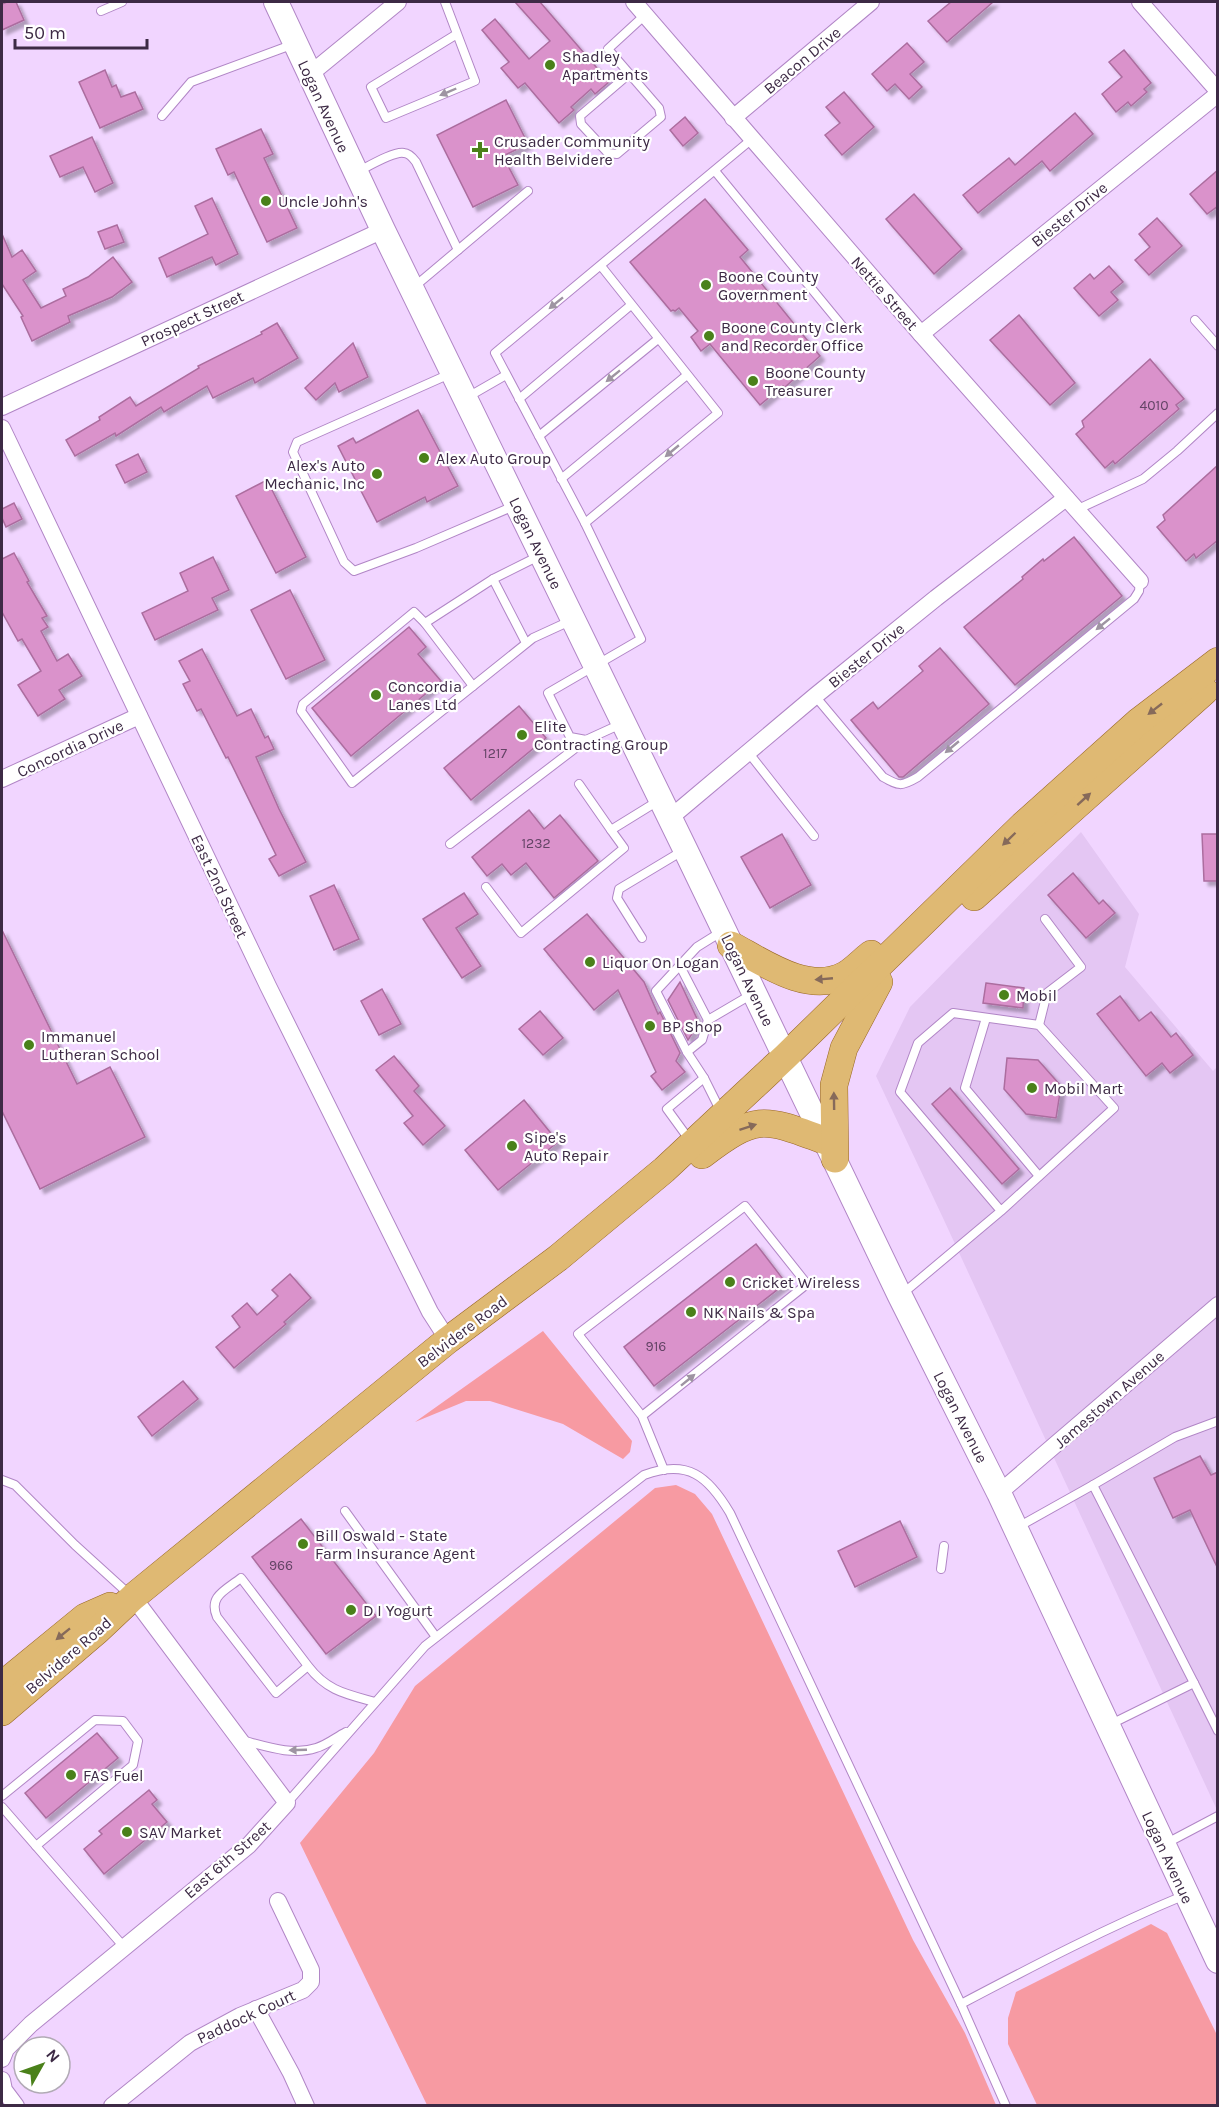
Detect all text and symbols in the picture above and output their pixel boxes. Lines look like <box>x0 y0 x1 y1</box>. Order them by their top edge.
scale bar <box>15 12 147 50</box>
text: 50 m <box>24 22 66 44</box>
street label: Beacon Drive <box>760 23 845 98</box>
place label: Shadley Apartments <box>562 47 648 84</box>
street label: Logan Avenue <box>294 57 353 156</box>
marker: Shadley Apartments <box>543 58 557 72</box>
one-way arrow <box>439 88 457 97</box>
place label: Crusader Community Health Belvidere <box>494 132 650 169</box>
marker: Crusader Community Health Belvidere <box>471 141 489 159</box>
street label: Biester Drive <box>1027 178 1111 251</box>
place label: Uncle John's <box>278 192 368 211</box>
marker: Uncle John's <box>259 194 273 208</box>
street label: Nettie Street <box>847 252 922 334</box>
place label: Boone County Government <box>718 267 819 304</box>
marker: Boone County Government <box>699 278 713 292</box>
street label: Prospect Street <box>138 286 247 351</box>
one-way arrow <box>548 297 564 310</box>
place label: Boone County Clerk and Recorder Office <box>721 318 863 355</box>
marker: Boone County Clerk and Recorder Office <box>702 329 716 343</box>
place label: Boone County Treasurer <box>765 363 866 400</box>
one-way arrow <box>605 369 621 382</box>
marker: Boone County Treasurer <box>746 374 760 388</box>
house number: 4010 <box>1139 397 1169 414</box>
one-way arrow <box>665 444 680 456</box>
place label: Alex Auto Group <box>436 449 551 468</box>
marker: Alex Auto Group <box>417 451 431 465</box>
place label: Alex's Auto Mechanic, Inc <box>264 456 365 493</box>
marker: Alex's Auto Mechanic, Inc <box>370 467 384 481</box>
street label: Logan Avenue <box>505 494 566 592</box>
one-way arrow <box>1095 617 1111 630</box>
street label: Biester Drive <box>824 619 908 692</box>
place label: Concordia Lanes Ltd <box>388 677 462 714</box>
marker: Concordia Lanes Ltd <box>369 688 383 702</box>
one-way arrow <box>1147 703 1162 715</box>
street label: Concordia Drive <box>14 715 126 781</box>
place label: Elite Contracting Group <box>534 717 668 754</box>
marker: Elite Contracting Group <box>515 728 529 742</box>
one-way arrow <box>944 741 960 754</box>
house number: 1217 <box>483 745 507 762</box>
one-way arrow <box>1076 792 1091 806</box>
street label: East 2nd Street <box>187 831 252 941</box>
one-way arrow <box>1002 831 1016 845</box>
house number: 1232 <box>521 835 551 852</box>
street label: Logan Avenue <box>717 931 778 1029</box>
place label: Liquor On Logan <box>602 953 719 972</box>
marker: Liquor On Logan <box>583 955 597 969</box>
one-way arrow <box>814 974 833 984</box>
place label: Mobil <box>1016 986 1057 1005</box>
marker: Mobil <box>997 988 1011 1002</box>
place label: BP Shop <box>662 1017 722 1036</box>
marker: BP Shop <box>643 1019 657 1033</box>
place label: Immanuel Lutheran School <box>41 1027 160 1064</box>
marker: Immanuel Lutheran School <box>22 1038 36 1052</box>
place label: Mobil Mart <box>1044 1079 1123 1098</box>
marker: Mobil Mart <box>1025 1081 1039 1095</box>
one-way arrow <box>829 1091 839 1110</box>
one-way arrow <box>739 1121 757 1131</box>
place label: Sipe's Auto Repair <box>524 1128 608 1165</box>
marker: Sipe's Auto Repair <box>505 1139 519 1153</box>
place label: Cricket Wireless <box>742 1273 860 1292</box>
marker: Cricket Wireless <box>723 1275 737 1289</box>
street label: Belvidere Road <box>414 1291 511 1371</box>
place label: NK Nails & Spa <box>703 1303 815 1322</box>
marker: NK Nails & Spa <box>684 1305 698 1319</box>
house number: 916 <box>646 1338 666 1355</box>
street label: Jamestown Avenue <box>1051 1347 1168 1452</box>
street label: Logan Avenue <box>929 1368 992 1466</box>
one-way arrow <box>680 1373 696 1386</box>
place label: Bill Oswald - State Farm Insurance Agent <box>315 1526 475 1563</box>
marker: Bill Oswald - State Farm Insurance Agent <box>296 1537 310 1551</box>
house number: 966 <box>269 1557 293 1574</box>
place label: D I Yogurt <box>363 1601 433 1620</box>
marker: D I Yogurt <box>344 1603 358 1617</box>
street label: Belvidere Road <box>21 1613 115 1698</box>
one-way arrow <box>56 1627 71 1640</box>
one-way arrow <box>289 1745 308 1755</box>
place label: FAS Fuel <box>83 1766 144 1785</box>
marker: FAS Fuel <box>64 1768 78 1782</box>
street label: Logan Avenue <box>1138 1808 1197 1907</box>
street label: East 6th Street <box>180 1817 275 1902</box>
place label: SAV Market <box>139 1823 222 1842</box>
marker: SAV Market <box>120 1825 134 1839</box>
street label: Paddock Court <box>194 1985 298 2048</box>
north arrow <box>12 2035 72 2095</box>
text: N <box>42 2045 64 2066</box>

